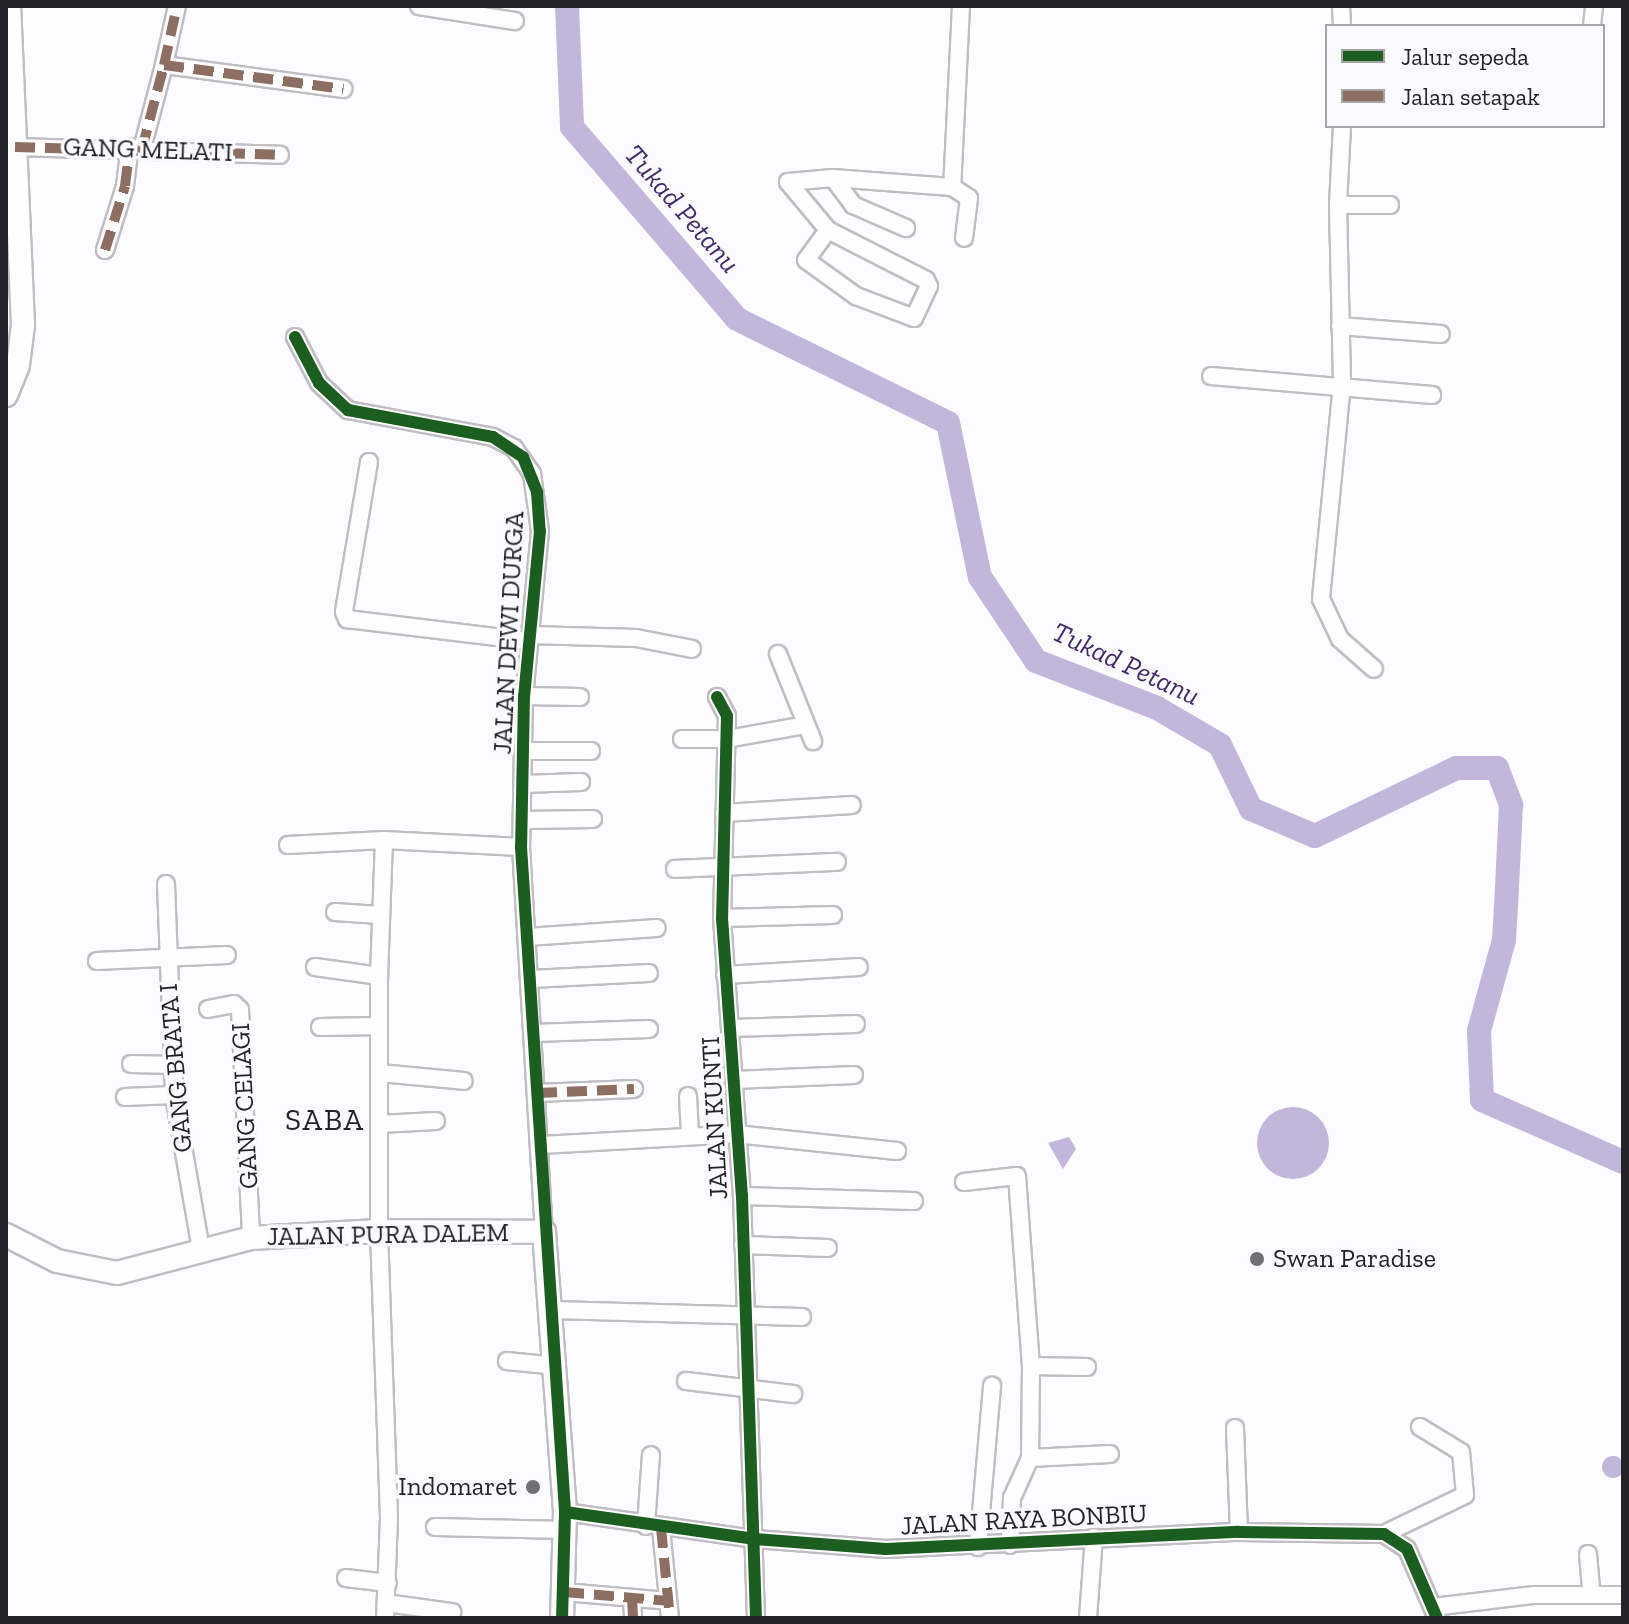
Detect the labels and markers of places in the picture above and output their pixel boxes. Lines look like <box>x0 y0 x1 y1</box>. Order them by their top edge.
place label: Swan Paradise <box>1273 1243 1436 1275</box>
marker: Swan Paradise <box>1248 1250 1266 1268</box>
place label: Indomaret <box>398 1471 517 1503</box>
marker: Indomaret <box>524 1478 542 1496</box>

